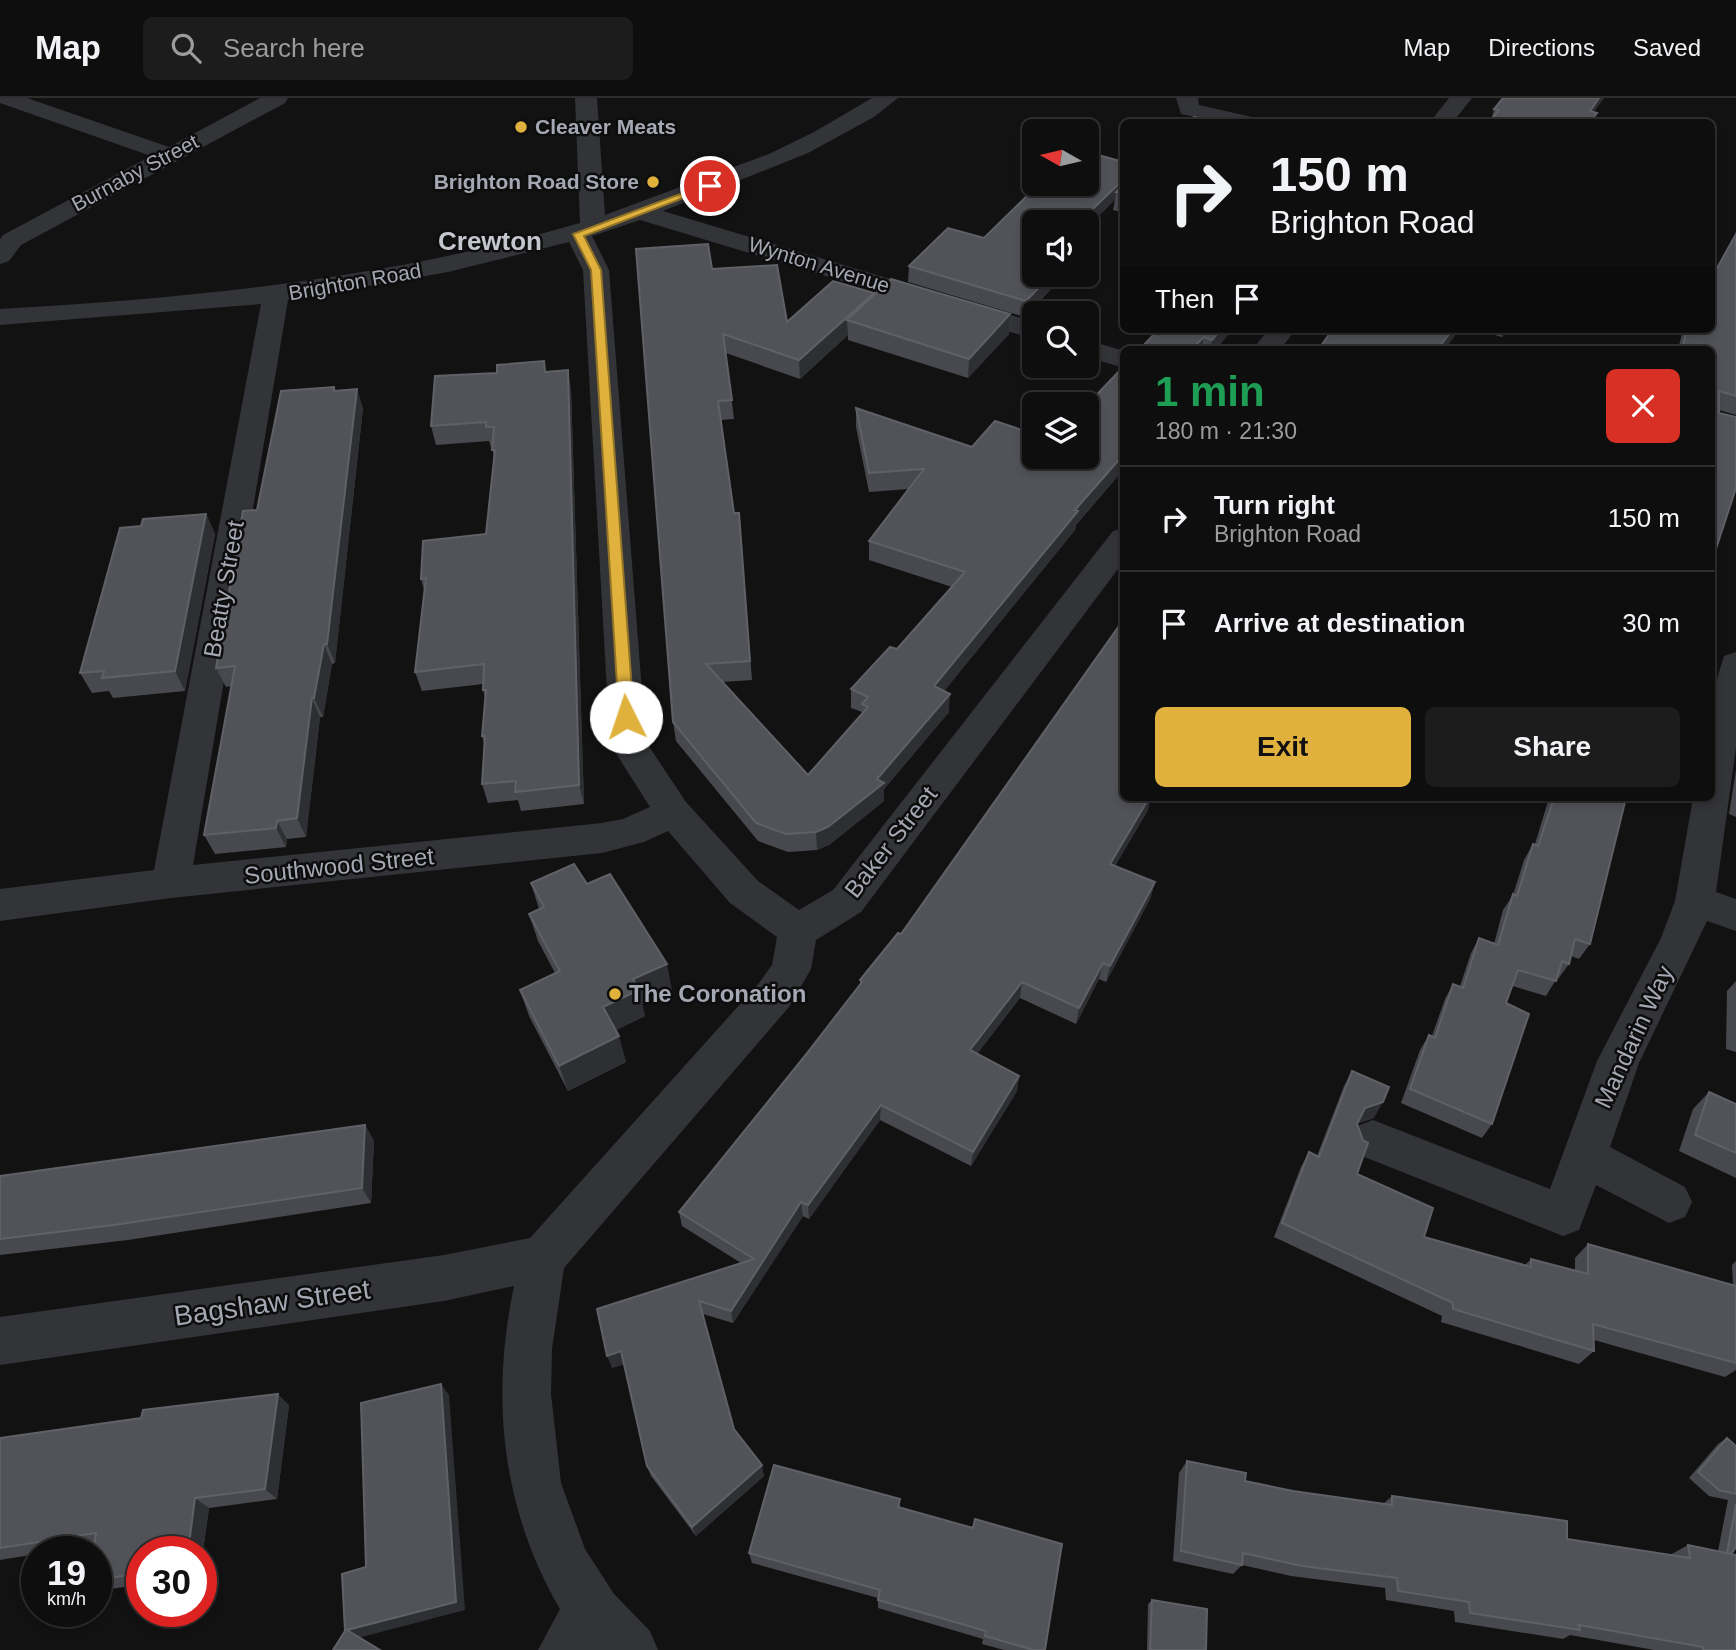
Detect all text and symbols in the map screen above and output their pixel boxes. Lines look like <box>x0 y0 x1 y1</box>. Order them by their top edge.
search box <box>143 17 633 80</box>
text: Map <box>35 29 101 66</box>
icon: search <box>167 29 205 67</box>
text: Search here <box>223 33 365 63</box>
text: Map <box>1404 34 1450 61</box>
text: Directions <box>1488 34 1595 61</box>
text: Saved <box>1633 34 1701 61</box>
place label: Cleaver Meats <box>535 115 676 138</box>
marker: Cleaver Meats <box>513 119 529 135</box>
north arrow <box>1022 119 1099 196</box>
map controls <box>1022 119 1099 469</box>
street label: Burnaby Street <box>68 129 202 216</box>
icon: right <box>1155 147 1246 238</box>
text: 150 m <box>1270 147 1409 201</box>
pin <box>680 156 740 216</box>
icon: arrive <box>691 167 729 205</box>
place label: Brighton Road Store <box>434 170 639 193</box>
marker: Brighton Road Store <box>645 174 661 190</box>
text: Brighton Road <box>1270 204 1475 240</box>
button: sound <box>1022 210 1099 287</box>
district label: Crewton <box>438 226 542 256</box>
street label: Wynton Avenue <box>746 232 893 297</box>
street label: Brighton Road <box>287 259 423 304</box>
icon: arrive <box>1228 280 1266 318</box>
text: Then <box>1155 284 1214 314</box>
button: search <box>1022 301 1099 378</box>
text: 1 min <box>1155 368 1265 415</box>
button: close <box>1606 369 1680 443</box>
button: layers <box>1022 392 1099 469</box>
text: 180 m · 21:30 <box>1155 418 1297 444</box>
text: Turn right <box>1214 490 1335 520</box>
icon: right <box>1155 500 1193 538</box>
text: 150 m <box>1608 503 1680 533</box>
street label: Beatty Street <box>198 518 249 660</box>
text: Brighton Road <box>1214 521 1361 547</box>
icon: arrive <box>1155 605 1193 643</box>
text: Arrive at destination <box>1214 608 1465 638</box>
text: 30 m <box>1622 608 1680 638</box>
position arrow <box>589 680 663 754</box>
button: Exit <box>1155 707 1411 787</box>
button: Share <box>1425 707 1680 787</box>
street label: Baker Street <box>839 781 943 903</box>
street label: Southwood Street <box>243 842 436 889</box>
street label: Mandarin Way <box>1589 961 1678 1112</box>
place label: The Coronation <box>629 980 806 1007</box>
marker: The Coronation <box>607 986 623 1002</box>
street label: Bagshaw Street <box>172 1273 372 1332</box>
speed limit sign: 30 <box>126 1536 217 1627</box>
text: 19 <box>47 1553 86 1592</box>
text: km/h <box>47 1589 86 1609</box>

